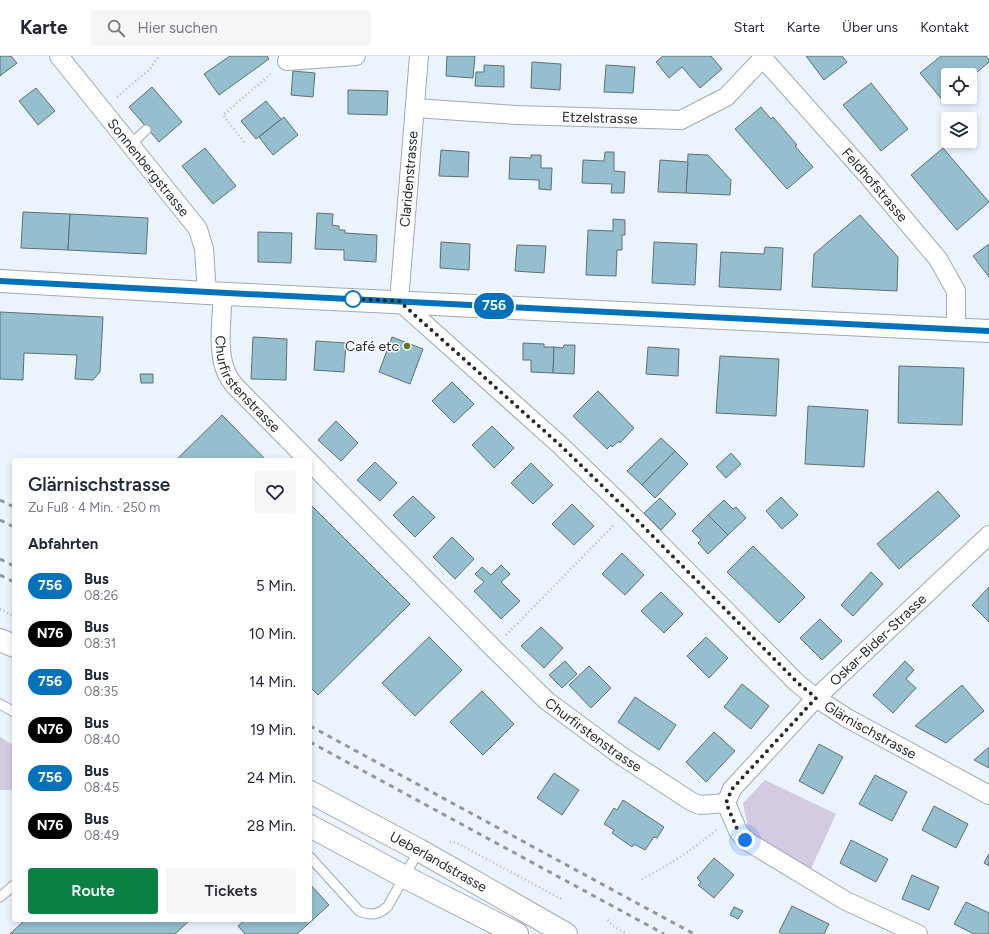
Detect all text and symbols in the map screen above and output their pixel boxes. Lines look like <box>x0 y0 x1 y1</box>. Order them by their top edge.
search box <box>91 10 371 46</box>
text: Karte <box>20 16 67 39</box>
icon: search <box>105 17 127 39</box>
text: Hier suchen <box>137 19 218 37</box>
text: Start <box>734 19 765 36</box>
text: Karte <box>787 19 820 36</box>
text: Über uns <box>842 19 898 36</box>
text: Kontakt <box>920 19 969 36</box>
map controls <box>941 68 977 148</box>
button: locate <box>941 68 977 104</box>
street label: Etzelstrasse <box>562 108 638 127</box>
button: layers <box>941 112 977 148</box>
street label: Sonnenbergstrasse <box>104 115 193 220</box>
street label: Claridenstrasse <box>396 130 422 228</box>
street label: Feldhofstrasse <box>839 144 912 225</box>
unlabelled marker <box>344 290 362 308</box>
line badge: 756 <box>471 293 517 319</box>
text: 756 <box>482 297 506 314</box>
street label: Churfirstenstrasse <box>212 335 284 436</box>
place label: Café etc <box>345 338 399 355</box>
marker: Café etc <box>402 341 412 351</box>
button: heart <box>254 471 296 513</box>
text: Glärnischstrasse <box>28 473 170 496</box>
text: Zu Fuß · 4 Min. · 250 m <box>28 500 160 515</box>
text: Abfahrten <box>28 535 98 553</box>
text: Bus <box>84 570 109 588</box>
text: 756 <box>38 577 62 594</box>
text: 5 Min. <box>256 577 296 595</box>
text: 08:26 <box>84 588 118 603</box>
street label: Oskar-Bider-Strasse <box>826 590 930 689</box>
text: Bus <box>84 618 109 636</box>
text: N76 <box>37 625 63 642</box>
text: 10 Min. <box>249 625 296 643</box>
text: 08:31 <box>84 636 116 651</box>
text: Bus <box>84 666 109 684</box>
text: 756 <box>38 673 62 690</box>
text: 14 Min. <box>249 673 296 691</box>
text: 08:35 <box>84 684 118 699</box>
street label: Churfirstenstrasse <box>542 694 645 776</box>
street label: Glärnischstrasse <box>821 697 920 763</box>
text: Bus <box>84 714 109 732</box>
text: N76 <box>37 721 63 738</box>
text: 19 Min. <box>250 721 296 739</box>
text: 08:40 <box>84 732 120 747</box>
text: Bus <box>84 762 109 780</box>
text: 756 <box>38 769 62 786</box>
text: 24 Min. <box>247 769 296 787</box>
text: 08:45 <box>84 780 119 795</box>
text: Bus <box>84 810 109 828</box>
text: N76 <box>37 817 63 834</box>
text: 28 Min. <box>247 817 296 835</box>
text: 08:49 <box>84 828 119 843</box>
street label: Ueberlandstrasse <box>387 828 490 896</box>
your location <box>735 830 755 850</box>
button: Route <box>28 868 158 914</box>
button: Tickets <box>166 868 296 914</box>

